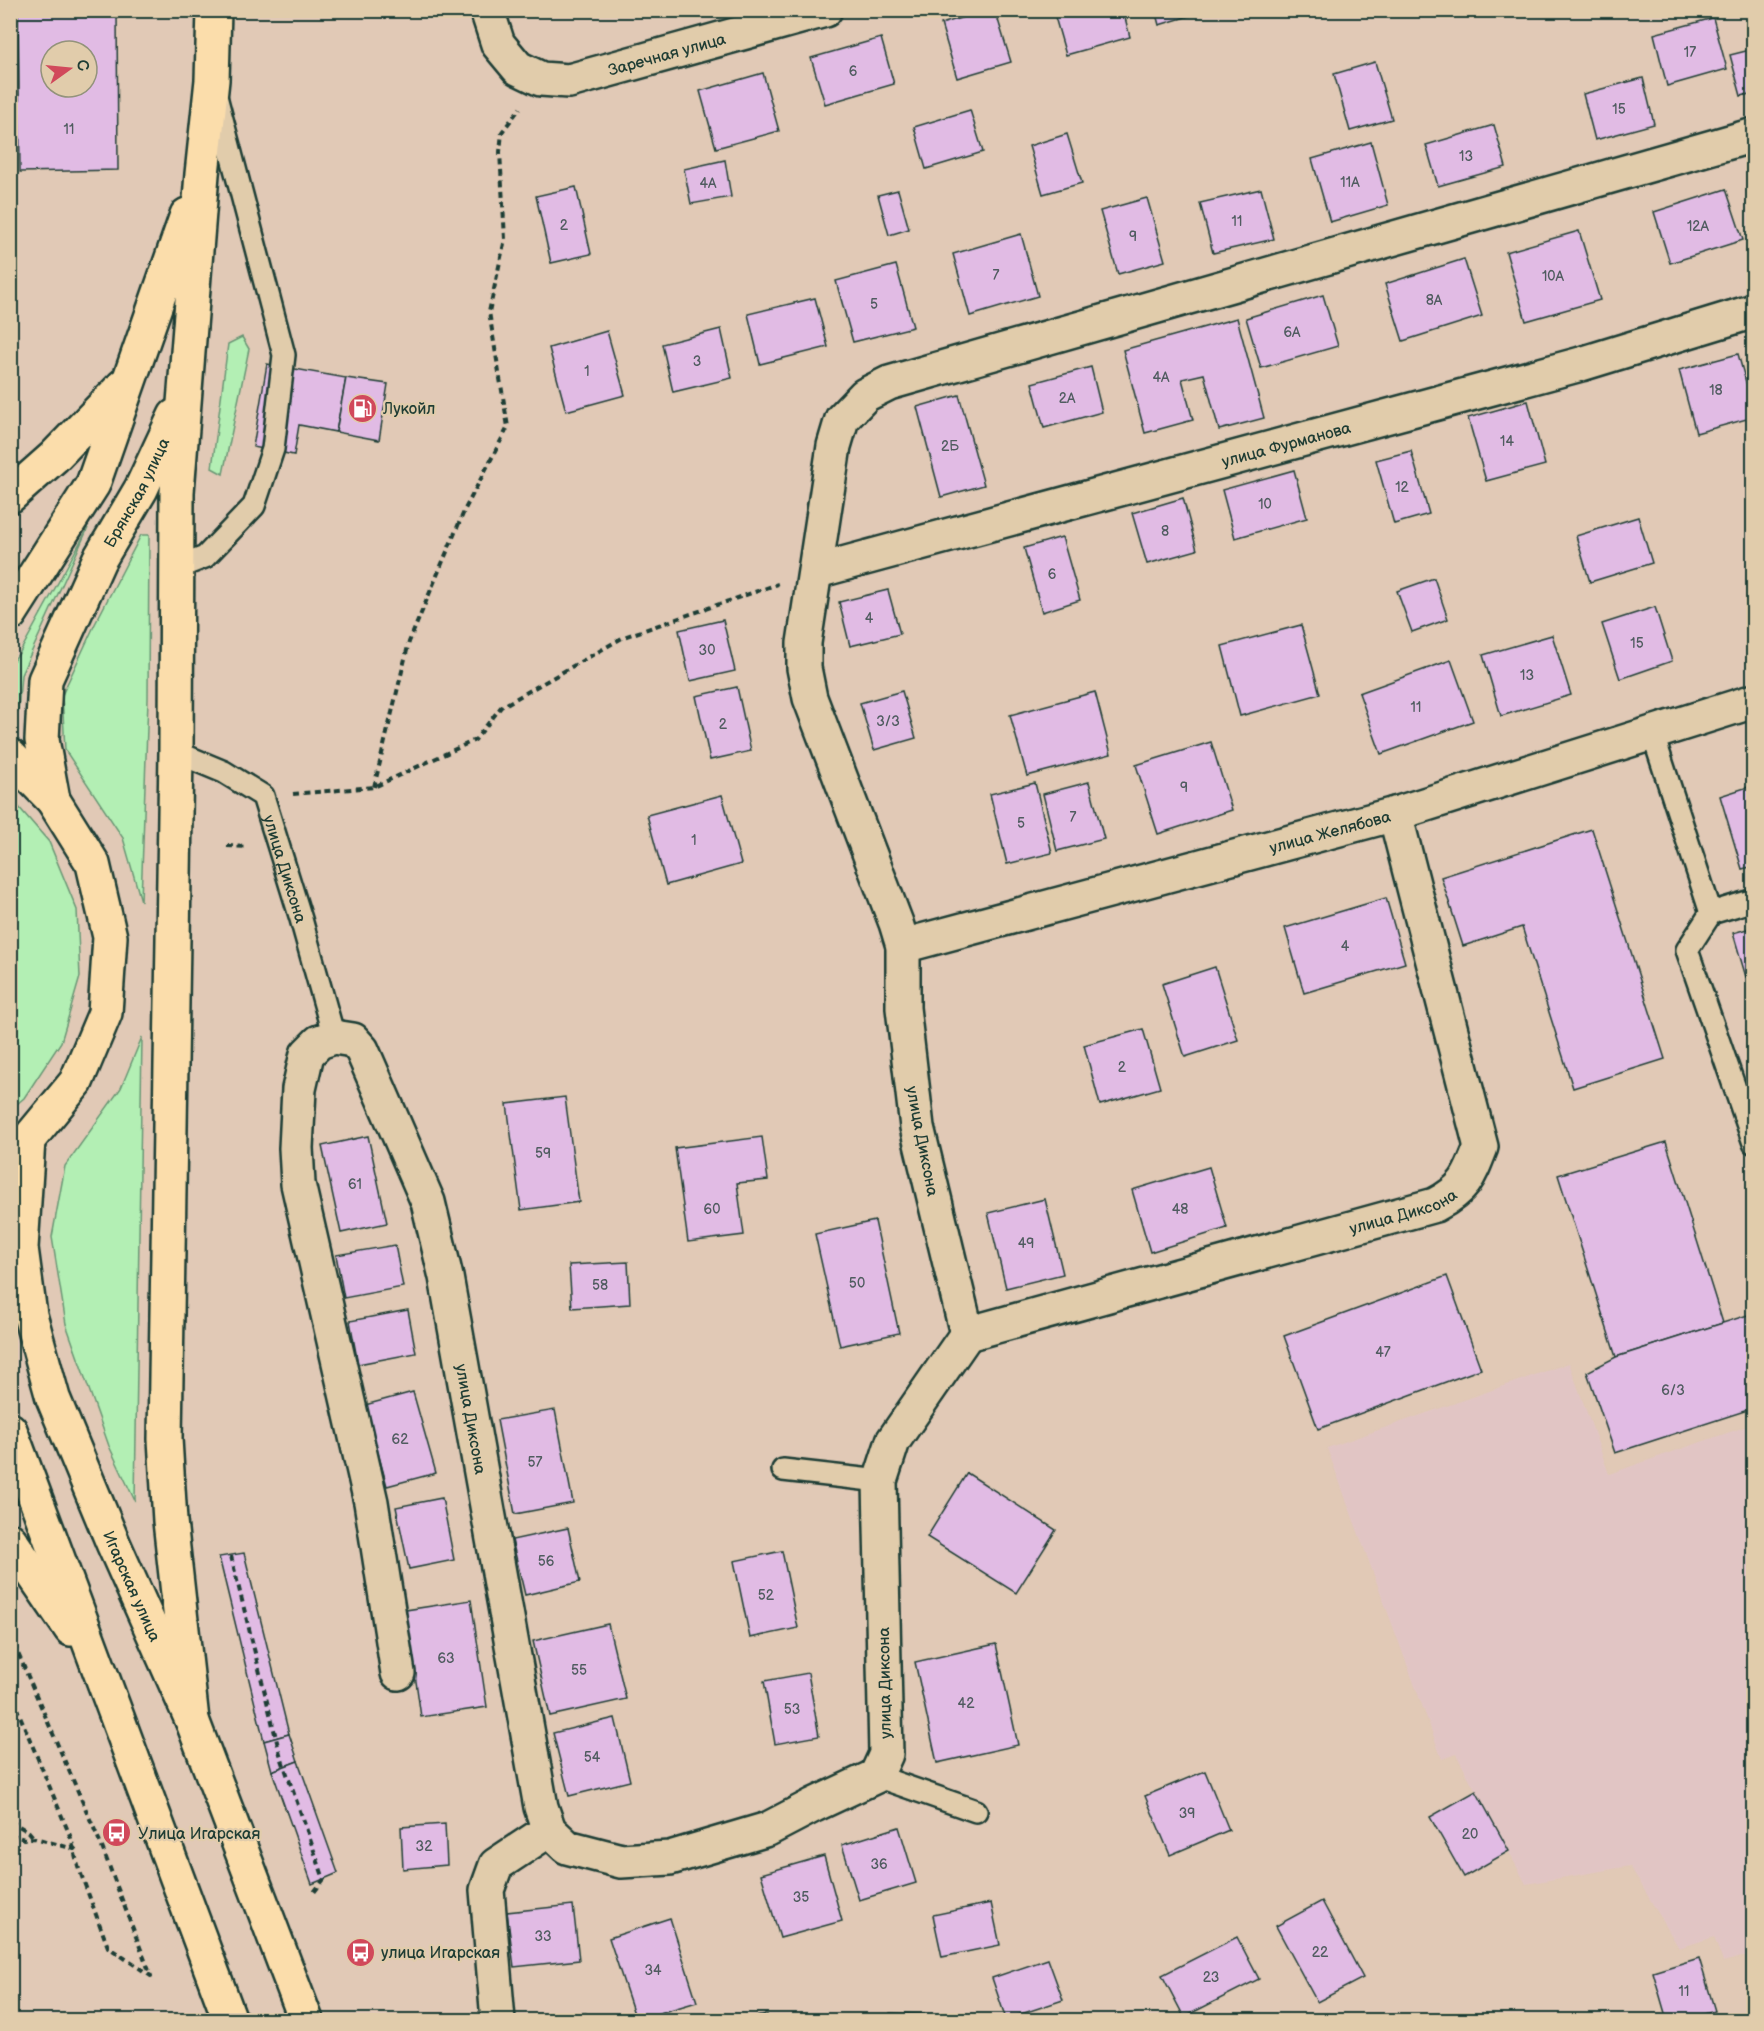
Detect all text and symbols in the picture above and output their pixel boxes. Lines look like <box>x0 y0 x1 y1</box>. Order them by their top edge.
street label: Заречная улица <box>606 30 729 81</box>
north arrow <box>39 39 99 99</box>
house number: 17 <box>1684 44 1696 61</box>
text: С <box>71 58 93 73</box>
house number: 6 <box>849 63 858 80</box>
house number: 15 <box>1612 101 1626 118</box>
house number: 11 <box>64 121 74 138</box>
house number: 13 <box>1459 148 1473 165</box>
house number: 11А <box>1340 174 1360 191</box>
house number: 4А <box>699 175 717 192</box>
house number: 11 <box>1232 213 1242 230</box>
house number: 2 <box>560 217 569 234</box>
house number: 12А <box>1687 218 1710 235</box>
house number: 9 <box>1129 228 1137 245</box>
house number: 7 <box>993 267 1000 284</box>
house number: 10А <box>1542 268 1565 285</box>
house number: 8А <box>1426 292 1443 309</box>
house number: 5 <box>870 296 878 313</box>
house number: 6А <box>1283 324 1301 341</box>
house number: 3 <box>693 353 701 370</box>
house number: 1 <box>584 363 590 380</box>
house number: 4А <box>1152 369 1170 386</box>
house number: 18 <box>1709 382 1723 399</box>
house number: 2А <box>1059 390 1076 407</box>
fuel station icon: Лукойл <box>346 392 378 424</box>
place label: Лукойл <box>382 400 435 419</box>
street label: улица Фурманова <box>1220 419 1354 472</box>
house number: 14 <box>1500 433 1514 450</box>
street label: Брянская улица <box>101 435 175 551</box>
house number: 2Б <box>941 438 959 455</box>
house number: 12 <box>1395 479 1410 496</box>
house number: 10 <box>1258 496 1272 513</box>
house number: 8 <box>1161 523 1169 540</box>
house number: 6 <box>1048 566 1057 583</box>
house number: 4 <box>865 610 874 627</box>
house number: 15 <box>1630 635 1644 652</box>
house number: 30 <box>699 642 715 659</box>
house number: 13 <box>1520 667 1534 684</box>
house number: 11 <box>1411 699 1421 716</box>
house number: 3/3 <box>876 713 900 730</box>
house number: 2 <box>719 716 728 733</box>
house number: 9 <box>1180 779 1188 796</box>
street label: улица Желябова <box>1268 807 1393 858</box>
house number: 7 <box>1070 809 1077 826</box>
street label: улица Диксона <box>258 813 310 926</box>
house number: 5 <box>1017 815 1025 832</box>
house number: 1 <box>691 832 697 849</box>
house number: 4 <box>1341 938 1350 955</box>
house number: 2 <box>1118 1059 1127 1076</box>
street label: улица Диксона <box>902 1085 942 1199</box>
house number: 59 <box>535 1145 551 1162</box>
house number: 61 <box>348 1176 362 1193</box>
street label: улица Диксона <box>1348 1186 1462 1239</box>
house number: 60 <box>704 1201 720 1218</box>
house number: 48 <box>1172 1201 1188 1218</box>
house number: 49 <box>1018 1235 1034 1252</box>
house number: 50 <box>849 1275 865 1292</box>
house number: 58 <box>592 1277 608 1294</box>
house number: 47 <box>1375 1344 1391 1361</box>
street label: улица Диксона <box>451 1363 489 1477</box>
house number: 6/3 <box>1661 1382 1685 1399</box>
house number: 62 <box>392 1431 409 1448</box>
house number: 57 <box>528 1454 543 1471</box>
street label: Игарская улица <box>98 1528 164 1645</box>
house number: 56 <box>538 1553 555 1570</box>
house number: 52 <box>758 1587 775 1604</box>
street label: улица Диксона <box>875 1626 896 1739</box>
house number: 63 <box>437 1650 455 1667</box>
house number: 55 <box>571 1662 587 1679</box>
house number: 42 <box>958 1695 975 1712</box>
house number: 53 <box>784 1701 800 1718</box>
house number: 54 <box>584 1749 601 1766</box>
house number: 39 <box>1179 1805 1195 1822</box>
bus stop icon: Улица Игарская <box>101 1817 133 1849</box>
place label: Улица Игарская <box>138 1825 260 1844</box>
house number: 20 <box>1462 1826 1478 1843</box>
house number: 32 <box>416 1838 433 1855</box>
house number: 36 <box>870 1856 888 1873</box>
house number: 35 <box>793 1889 809 1906</box>
house number: 33 <box>534 1928 552 1945</box>
bus stop icon: улица Игарская <box>344 1936 376 1968</box>
place label: улица Игарская <box>381 1944 500 1963</box>
house number: 22 <box>1312 1944 1329 1961</box>
house number: 34 <box>644 1962 662 1979</box>
house number: 23 <box>1203 1969 1219 1986</box>
house number: 11 <box>1679 1983 1689 2000</box>

